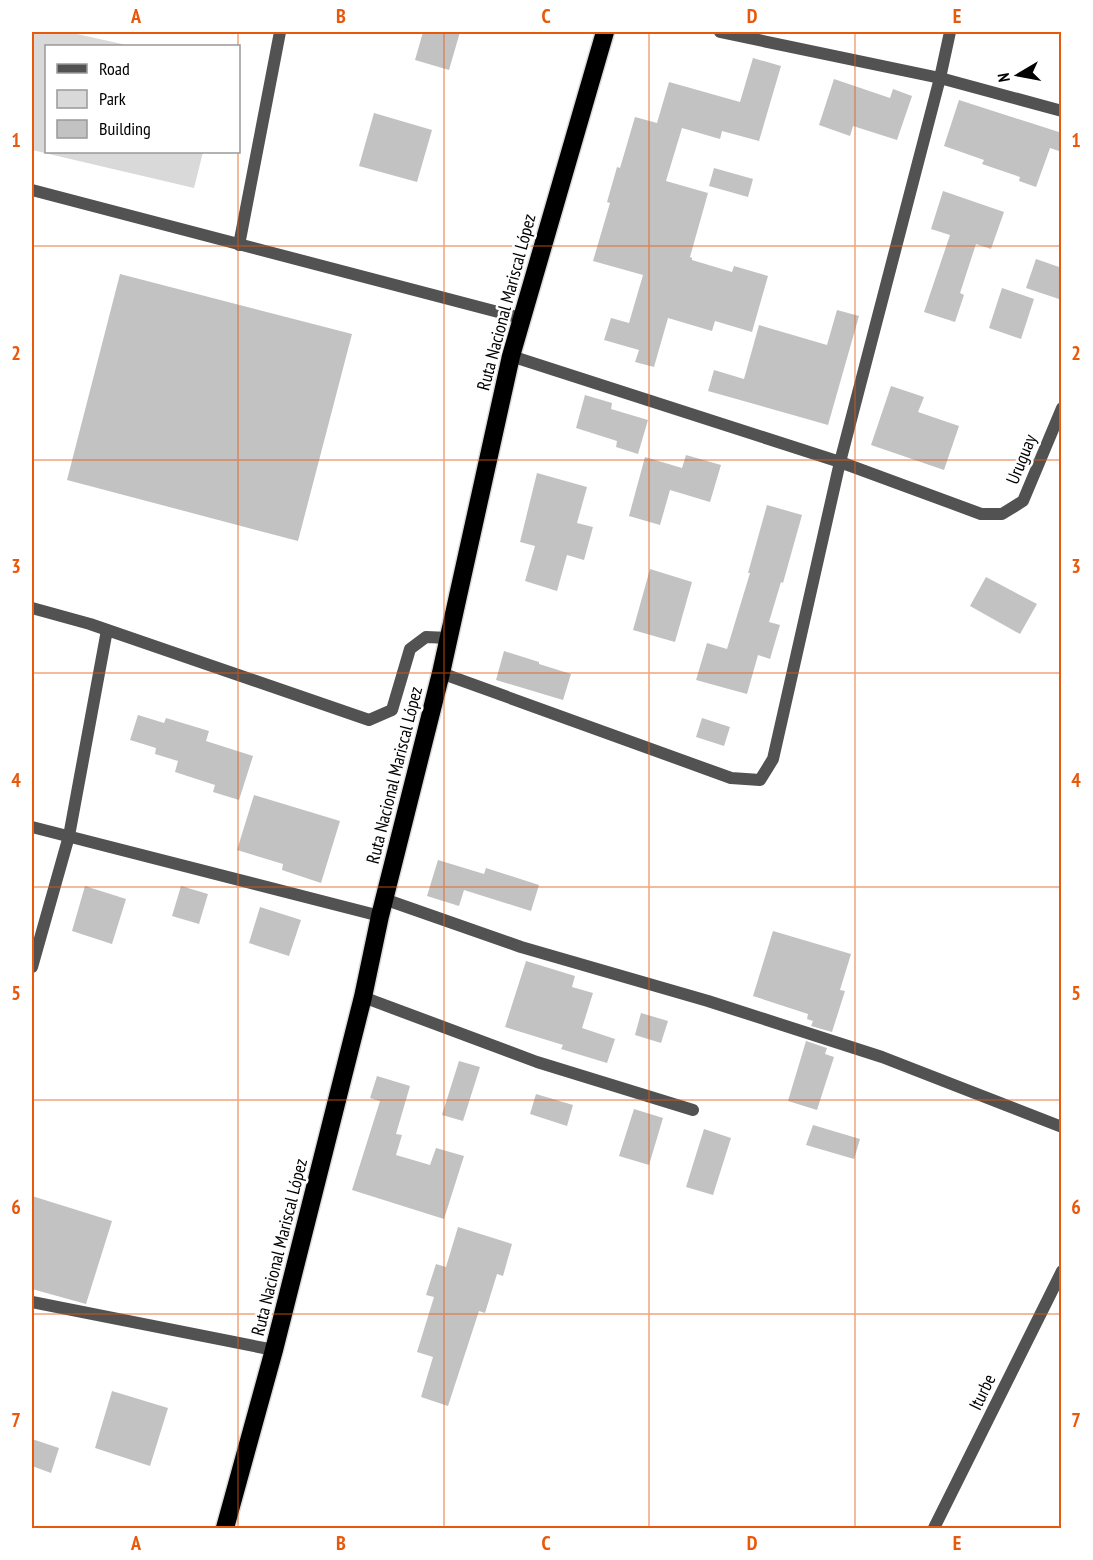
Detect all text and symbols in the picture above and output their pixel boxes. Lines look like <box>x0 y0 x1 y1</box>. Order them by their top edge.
text: A <box>130 3 142 29</box>
text: B <box>336 3 346 29</box>
text: C <box>541 3 551 29</box>
text: D <box>747 3 758 29</box>
text: E <box>953 3 961 29</box>
legend <box>45 45 240 153</box>
north arrow <box>988 45 1048 105</box>
text: Road <box>99 57 130 80</box>
text: N <box>993 72 1014 84</box>
text: Park <box>99 87 126 110</box>
text: Building <box>99 117 151 140</box>
text: 1 <box>11 127 21 153</box>
text: 1 <box>1071 127 1081 153</box>
street label: Ruta Nacional Mariscal López <box>471 211 541 393</box>
text: 2 <box>11 340 21 366</box>
text: 2 <box>1071 340 1081 366</box>
street label: Uruguay <box>1001 431 1041 487</box>
text: 3 <box>11 553 21 579</box>
text: 3 <box>1071 553 1081 579</box>
street label: Ruta Nacional Mariscal López <box>361 684 427 866</box>
text: 4 <box>11 767 21 793</box>
text: 4 <box>1071 767 1081 793</box>
text: 5 <box>11 980 21 1006</box>
text: 5 <box>1071 980 1081 1006</box>
street label: Ruta Nacional Mariscal López <box>246 1156 312 1338</box>
text: 6 <box>11 1194 21 1220</box>
text: 6 <box>1071 1194 1081 1220</box>
street label: Iturbe <box>964 1370 1000 1414</box>
text: 7 <box>11 1407 21 1433</box>
text: 7 <box>1071 1407 1081 1433</box>
text: A <box>130 1530 142 1556</box>
text: B <box>336 1530 346 1556</box>
text: C <box>541 1530 551 1556</box>
text: D <box>747 1530 758 1556</box>
text: E <box>953 1530 961 1556</box>

